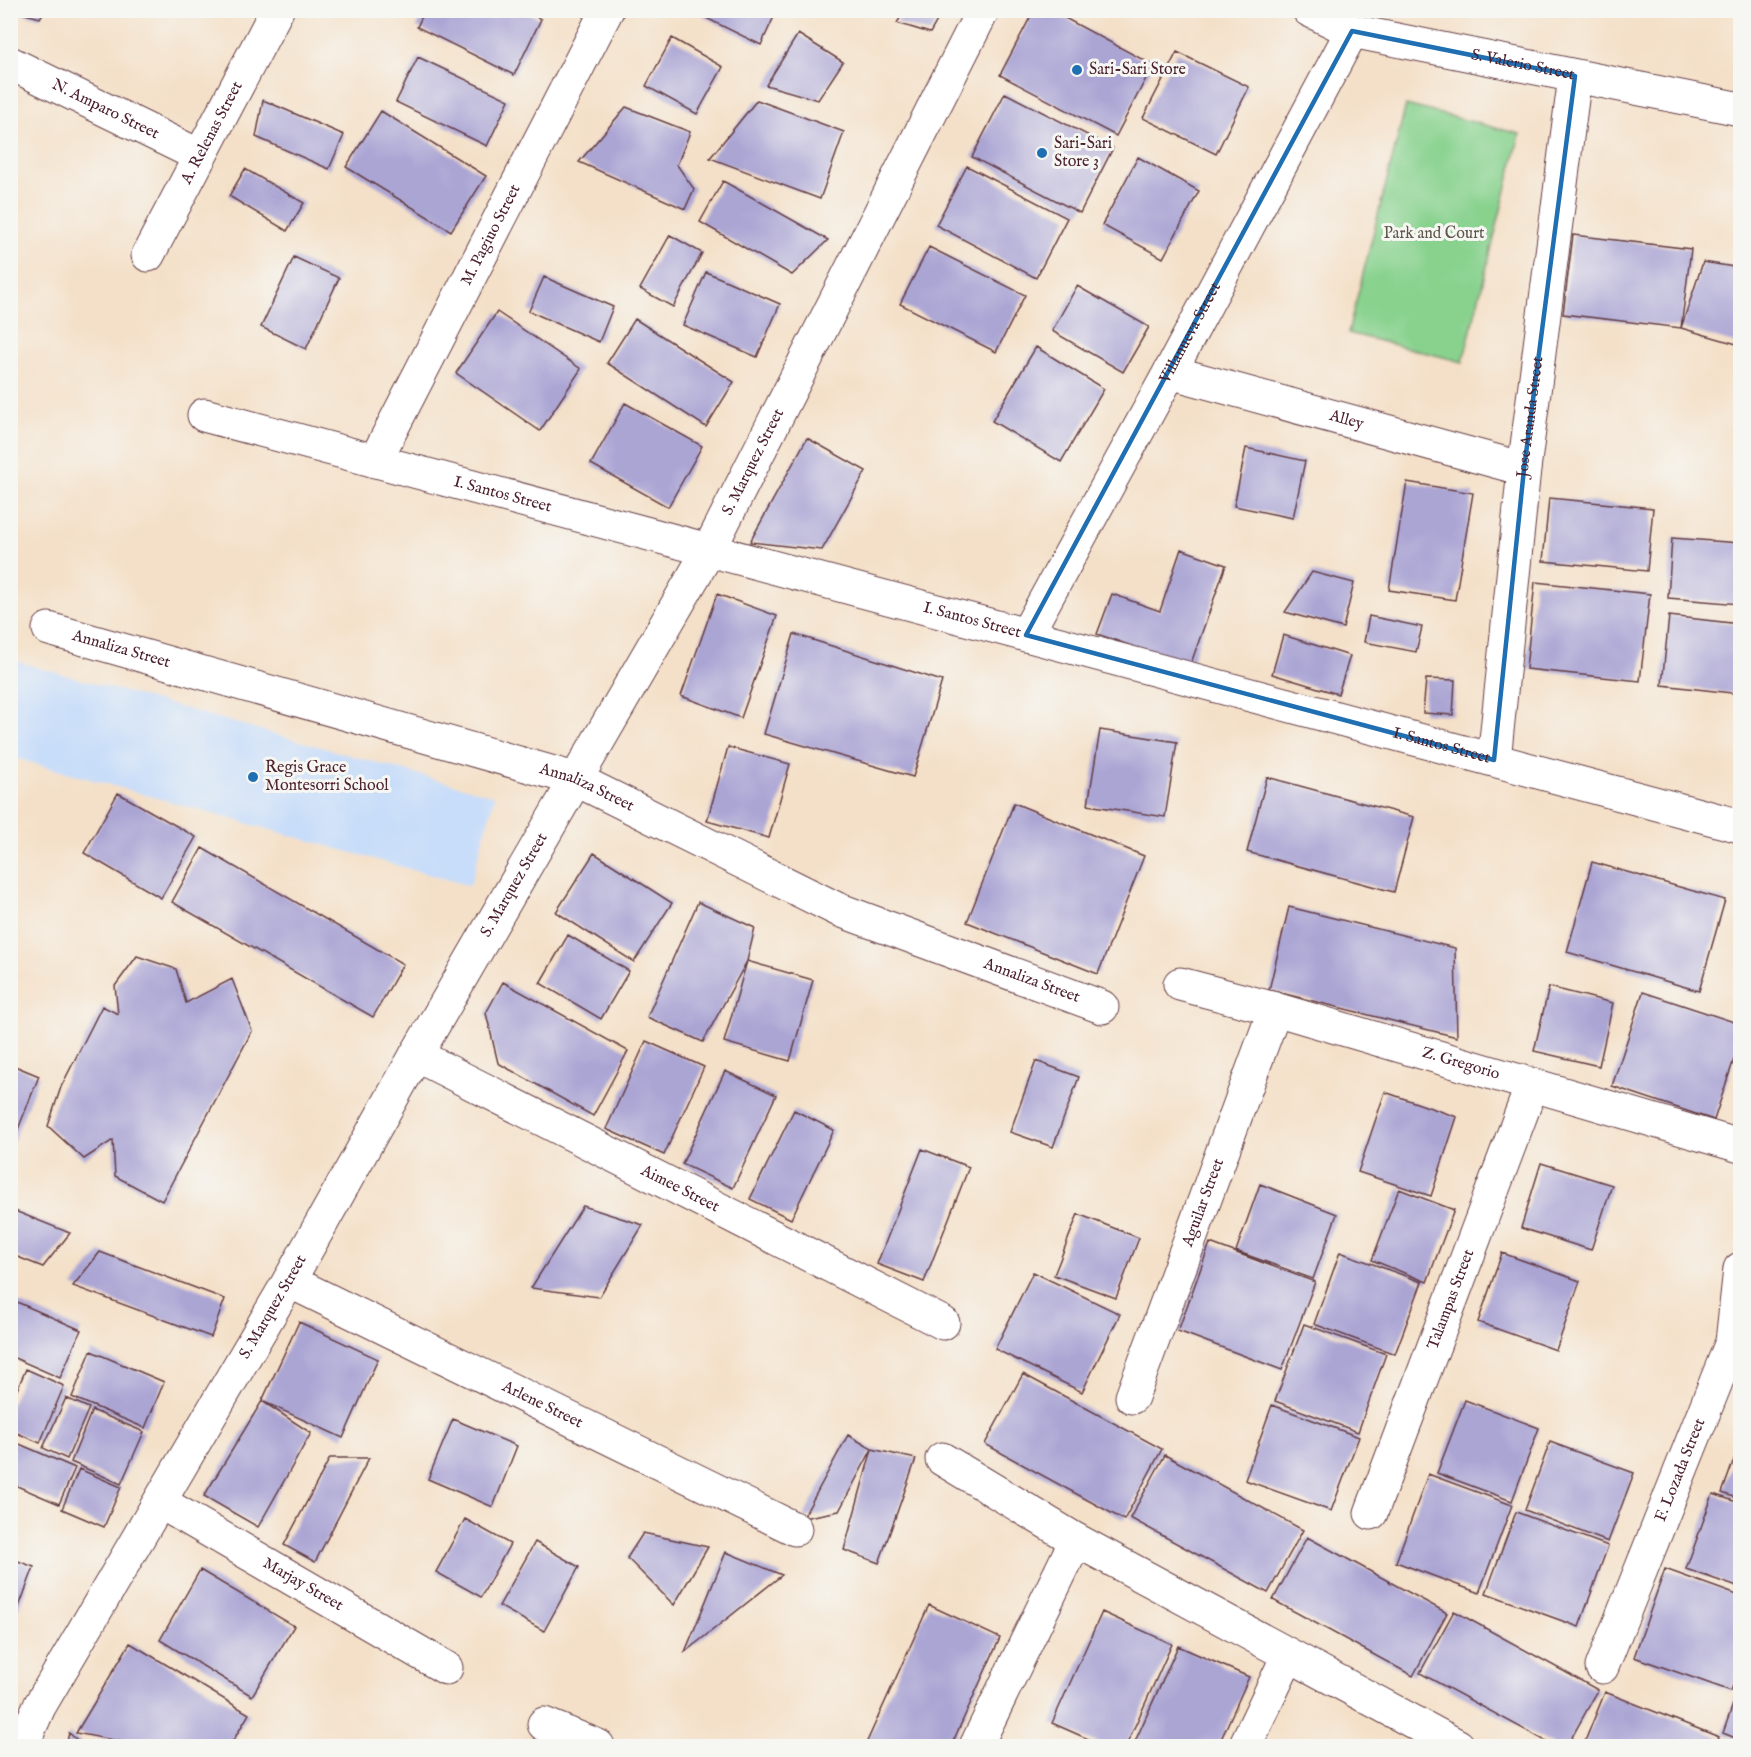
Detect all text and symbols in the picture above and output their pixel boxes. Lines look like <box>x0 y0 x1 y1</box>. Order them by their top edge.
street label: S. Valerio Street <box>1469 45 1577 86</box>
place label: Sari-Sari Store <box>1089 60 1186 80</box>
marker: Sari-Sari Store <box>1070 63 1084 77</box>
street label: N. Amparo Street <box>48 75 163 144</box>
street label: A. Relenas Street <box>177 78 248 189</box>
place label: Sari-Sari Store 3 <box>1054 134 1112 172</box>
marker: Sari-Sari Store 3 <box>1035 146 1049 160</box>
street label: M. Pagiuo Street <box>457 181 526 289</box>
park label: Park and Court <box>1383 224 1485 244</box>
street label: Villanueva Street <box>1155 279 1226 388</box>
street label: Jose Aranda Street <box>1513 355 1549 481</box>
street label: S. Marquez Street <box>718 405 789 519</box>
street label: Alley <box>1326 406 1366 435</box>
street label: I. Santos Street <box>451 472 554 518</box>
street label: I. Santos Street <box>921 598 1024 643</box>
street label: Annaliza Street <box>69 626 173 673</box>
street label: I. Santos Street <box>1390 723 1493 769</box>
place label: Regis Grace Montesorri School <box>265 758 389 796</box>
street label: Annaliza Street <box>536 759 638 817</box>
marker: Regis Grace Montesorri School <box>246 770 260 784</box>
street label: S. Marquez Street <box>476 829 553 941</box>
street label: Annaliza Street <box>980 954 1083 1008</box>
street label: Z. Gregorio <box>1420 1043 1502 1085</box>
street label: Aguilar Street <box>1178 1155 1229 1251</box>
street label: Aimee Street <box>636 1160 723 1218</box>
street label: Talampas Street <box>1423 1246 1479 1352</box>
street label: S. Marquez Street <box>235 1251 312 1363</box>
street label: Arlene Street <box>498 1376 586 1434</box>
street label: F. Lozada Street <box>1651 1415 1711 1525</box>
street label: Marjay Street <box>259 1554 347 1616</box>

